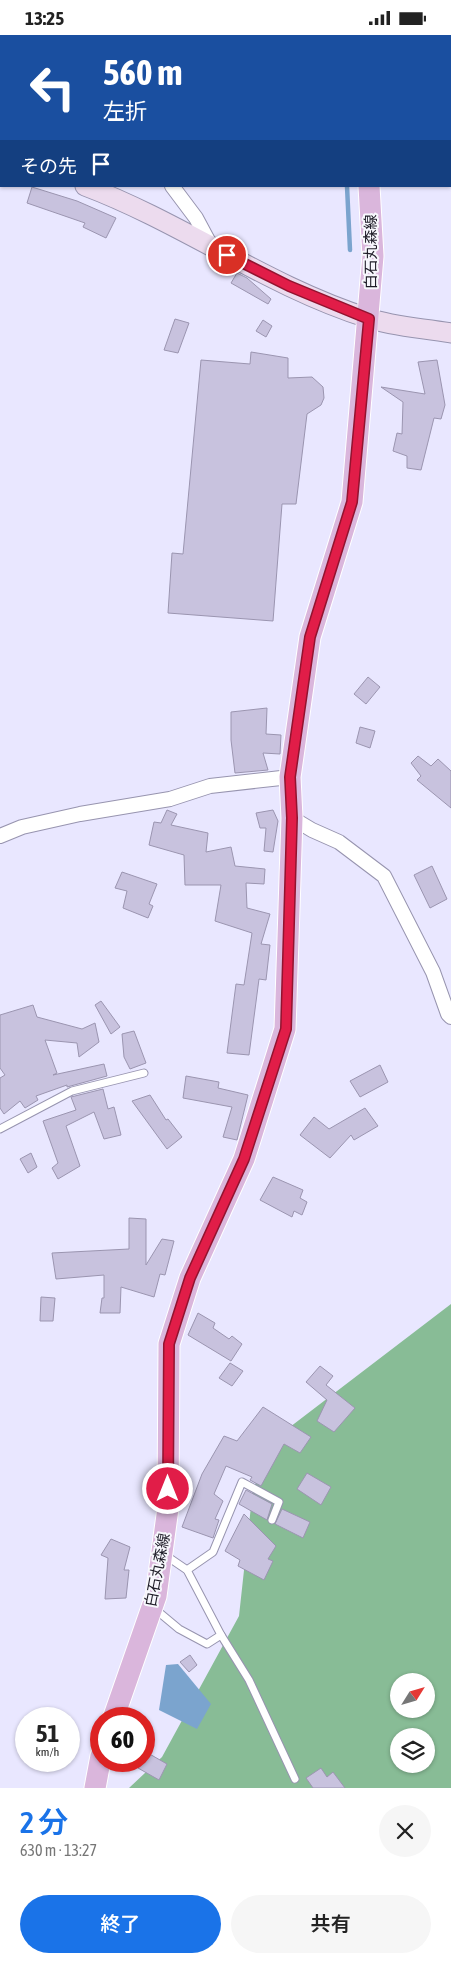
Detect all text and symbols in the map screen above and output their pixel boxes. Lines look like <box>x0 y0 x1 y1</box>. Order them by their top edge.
text: 13:25 <box>25 7 64 29</box>
text: 560 m <box>103 52 182 92</box>
icon: left <box>20 55 85 120</box>
text: 左折 <box>103 98 147 124</box>
icon: arrive <box>87 150 115 178</box>
text: その先 <box>20 155 77 177</box>
street label: 白石丸森線 <box>362 214 379 290</box>
pin <box>206 234 248 276</box>
icon: arrive <box>213 241 241 269</box>
position arrow <box>141 1462 193 1514</box>
street label: 白石丸森線 <box>141 1532 173 1608</box>
north arrow <box>390 1673 435 1717</box>
map controls <box>390 1673 435 1773</box>
speed limit sign: 60 <box>90 1707 155 1772</box>
text: 51 <box>36 1719 59 1747</box>
button: layers <box>390 1728 435 1773</box>
text: km/h <box>36 1745 59 1759</box>
text: 2 分 <box>20 1805 68 1839</box>
button: close <box>379 1805 431 1857</box>
text: 630 m · 13:27 <box>20 1841 97 1859</box>
button: 終了 <box>20 1895 221 1953</box>
button: 共有 <box>231 1895 431 1953</box>

